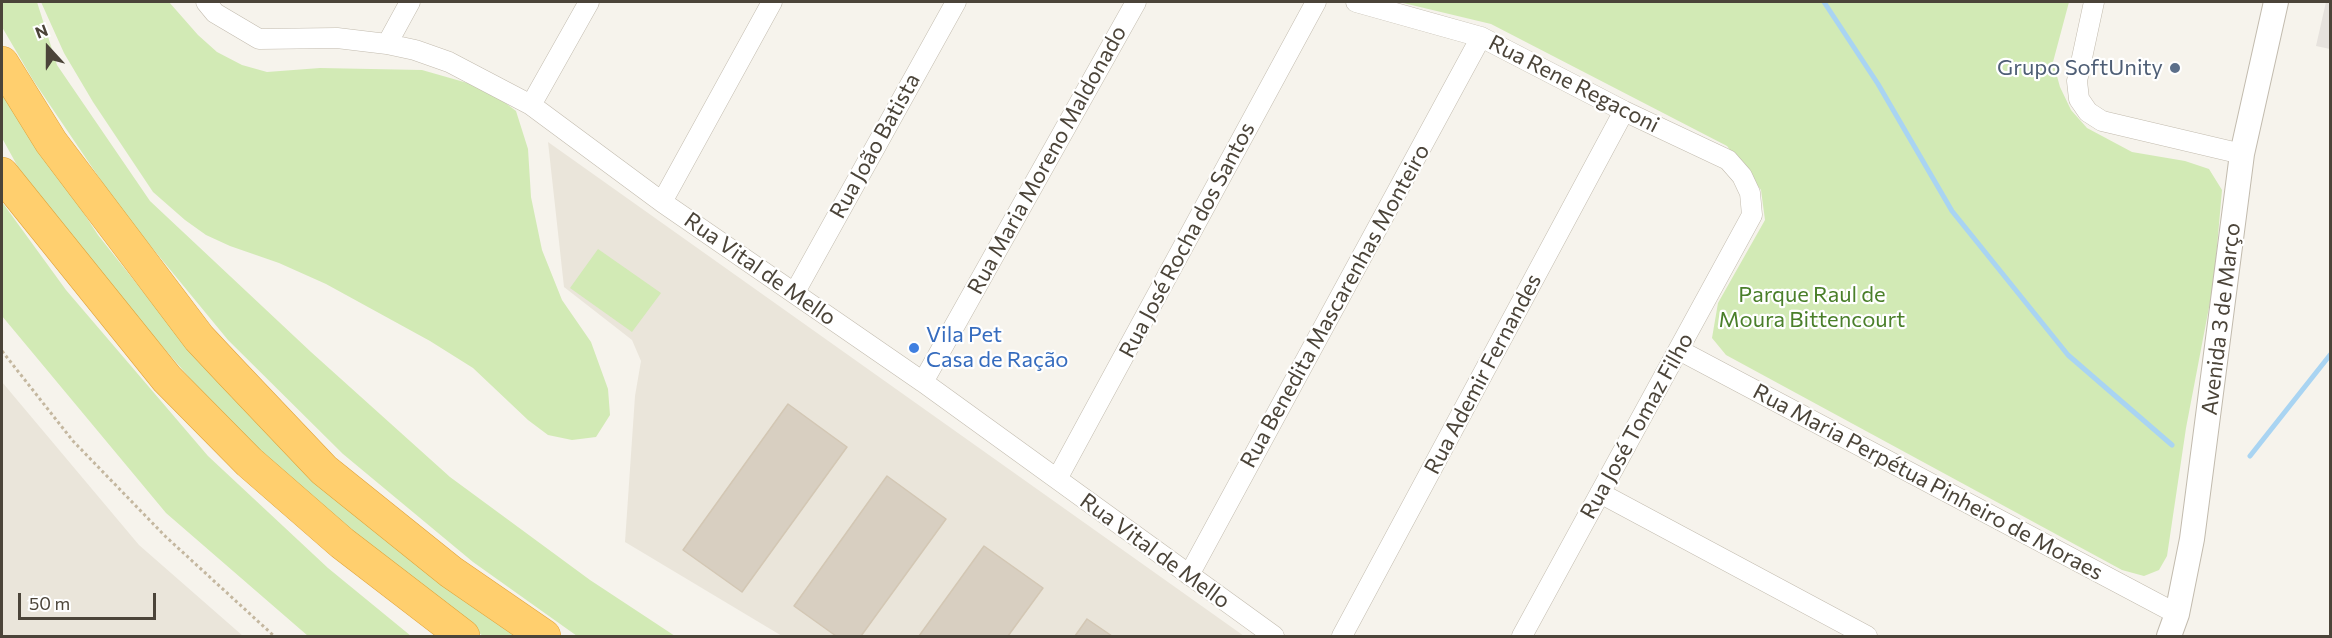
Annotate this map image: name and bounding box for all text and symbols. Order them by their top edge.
north arrow [18,18,78,78]
text: N [32,20,50,42]
street label: Rua Maria Moreno Maldonado [962,21,1132,299]
street label: Rua Rene Regaconi [1484,30,1664,138]
place label: Grupo SoftUnity [1997,55,2163,81]
marker: Grupo SoftUnity [2168,61,2182,75]
street label: Rua João Batista [824,69,926,223]
street label: Rua José Rocha dos Santos [1114,118,1260,362]
street label: Rua Benedita Mascarenhas Monteiro [1235,140,1435,472]
street label: Rua Vital de Mello [679,207,841,331]
street label: Avenida 3 de Março [2196,221,2246,417]
street label: Rua Ademir Fernandes [1419,269,1547,479]
park label: Parque Raul de Moura Bittencourt [1719,282,1905,334]
place label: Vila Pet Casa de Ração [926,322,1068,374]
street label: Rua José Tomaz Filho [1575,328,1699,524]
marker: Vila Pet Casa de Ração [907,341,921,355]
street label: Rua Maria Perpétua Pinheiro de Moraes [1749,378,2107,586]
street label: Rua Vital de Mello [1075,488,1235,614]
scale bar [21,581,159,619]
text: 50 m [29,592,70,614]

